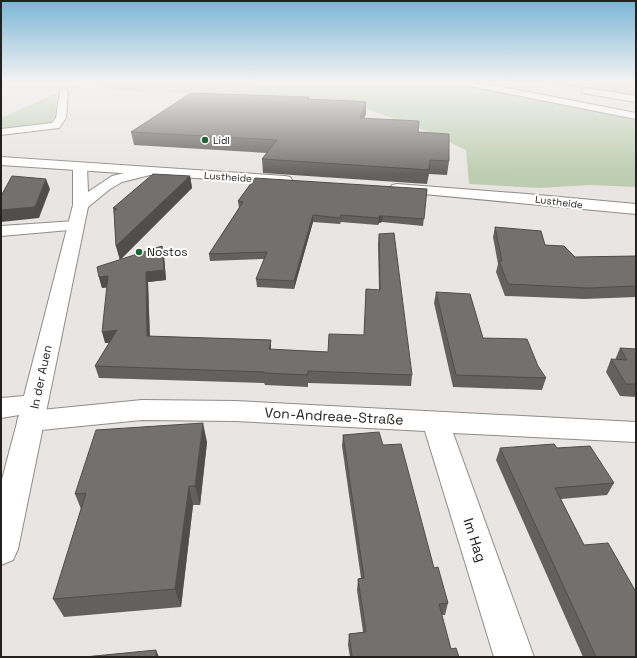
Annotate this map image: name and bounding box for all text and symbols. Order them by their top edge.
place label: Lidl [213,134,230,147]
marker: Lidl [200,135,210,145]
street label: Lustheide [204,169,253,185]
street label: Lustheide [534,193,584,211]
place label: Nostos [147,244,188,260]
marker: Nostos [134,247,144,257]
street label: In der Auen [26,344,56,410]
street label: Von-Andreae-Straße [264,403,404,429]
street label: Im Hag [459,516,491,564]

